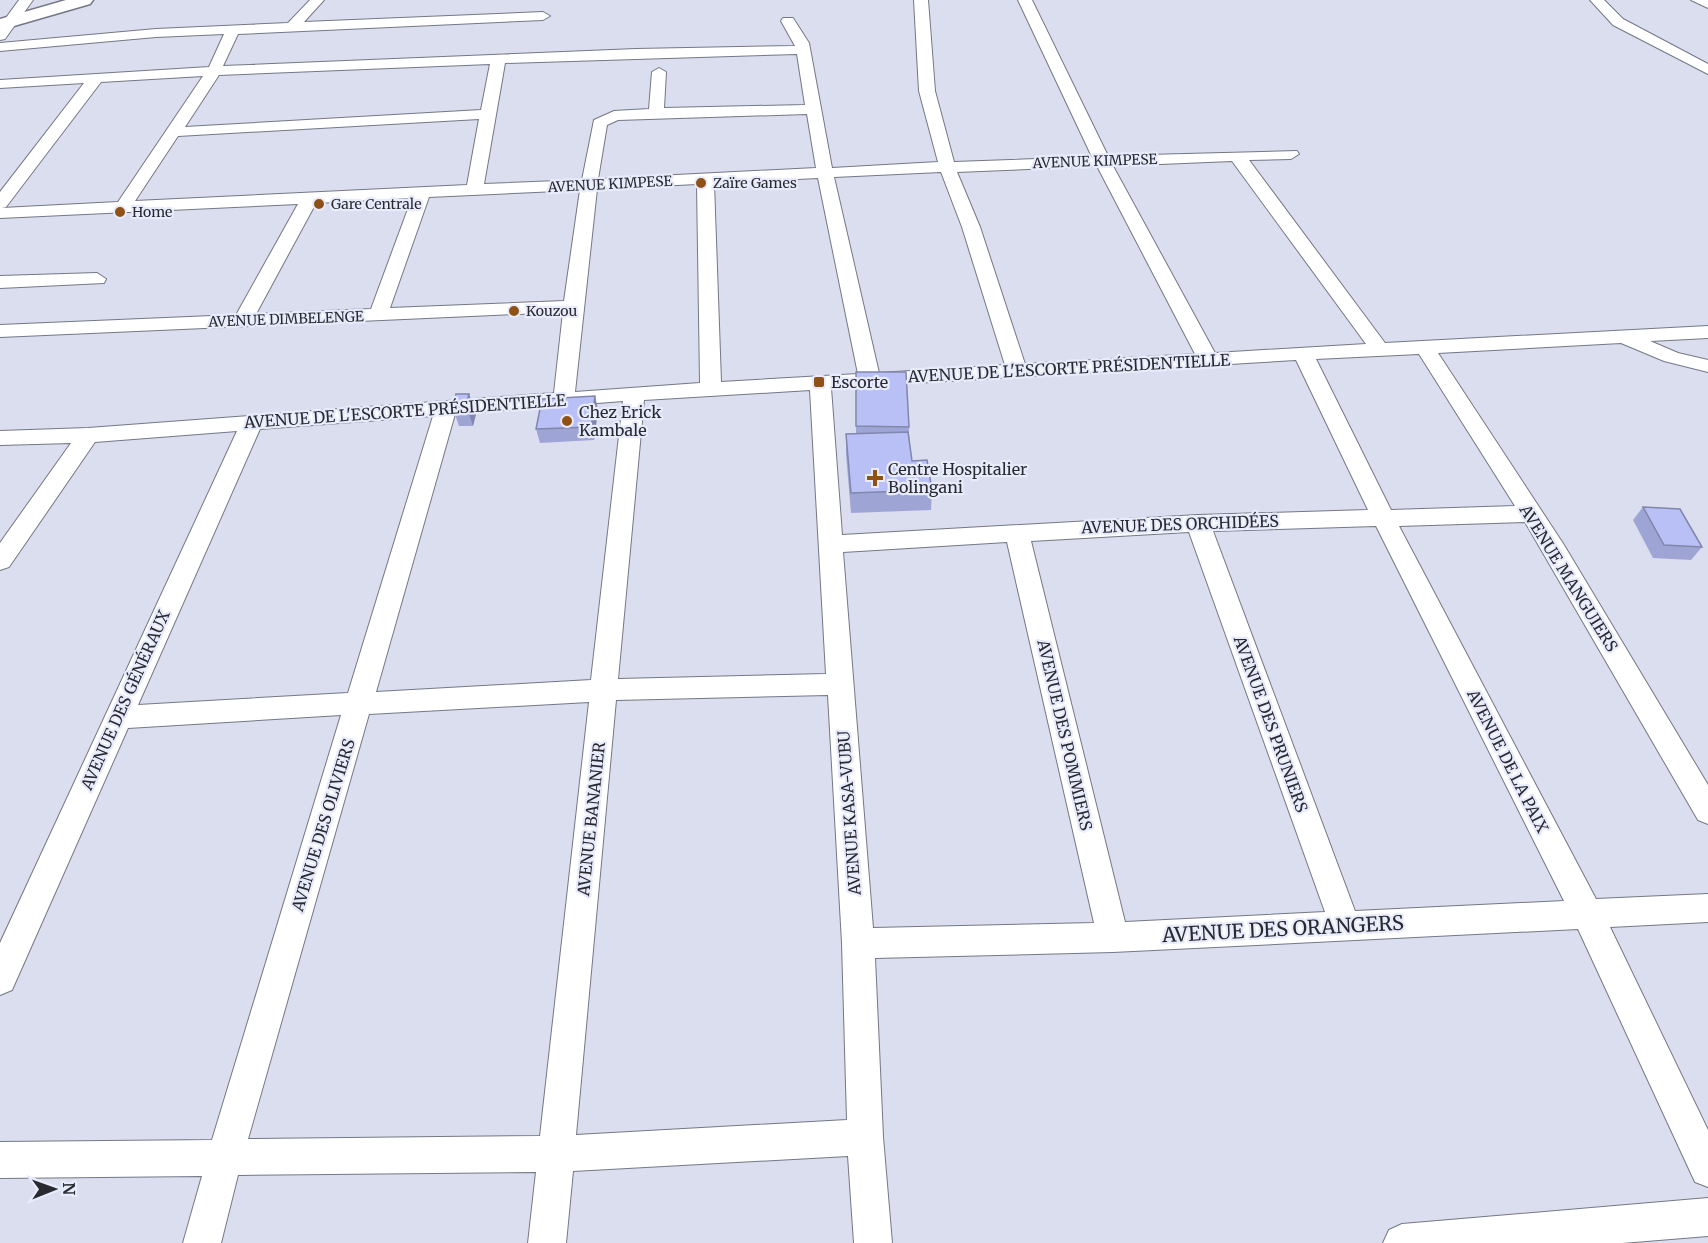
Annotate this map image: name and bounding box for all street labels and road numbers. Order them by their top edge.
street label: AVENUE KIMPESE [1031,150,1158,172]
street label: AVENUE KIMPESE [546,172,673,196]
street label: AVENUE DIMBELENGE [207,307,364,331]
street label: AVENUE DE L'ESCORTE PRÉSIDENTIELLE [906,350,1232,386]
street label: AVENUE DE L'ESCORTE PRÉSIDENTIELLE [242,390,568,432]
street label: AVENUE MANGUIERS [1515,500,1622,655]
street label: AVENUE DES ORCHIDÉES [1080,511,1279,537]
street label: AVENUE DES GÉNÉRAUX [76,607,174,794]
street label: AVENUE DES PRUNIERS [1229,632,1312,815]
street label: AVENUE DES POMMIERS [1033,637,1097,832]
street label: AVENUE DE LA PAIX [1463,685,1553,837]
street label: AVENUE KASA-VUBU [833,730,865,897]
street label: AVENUE DES OLIVIERS [287,736,359,915]
street label: AVENUE BANANIER [573,740,609,898]
street label: AVENUE DES ORANGERS [1161,910,1405,947]

